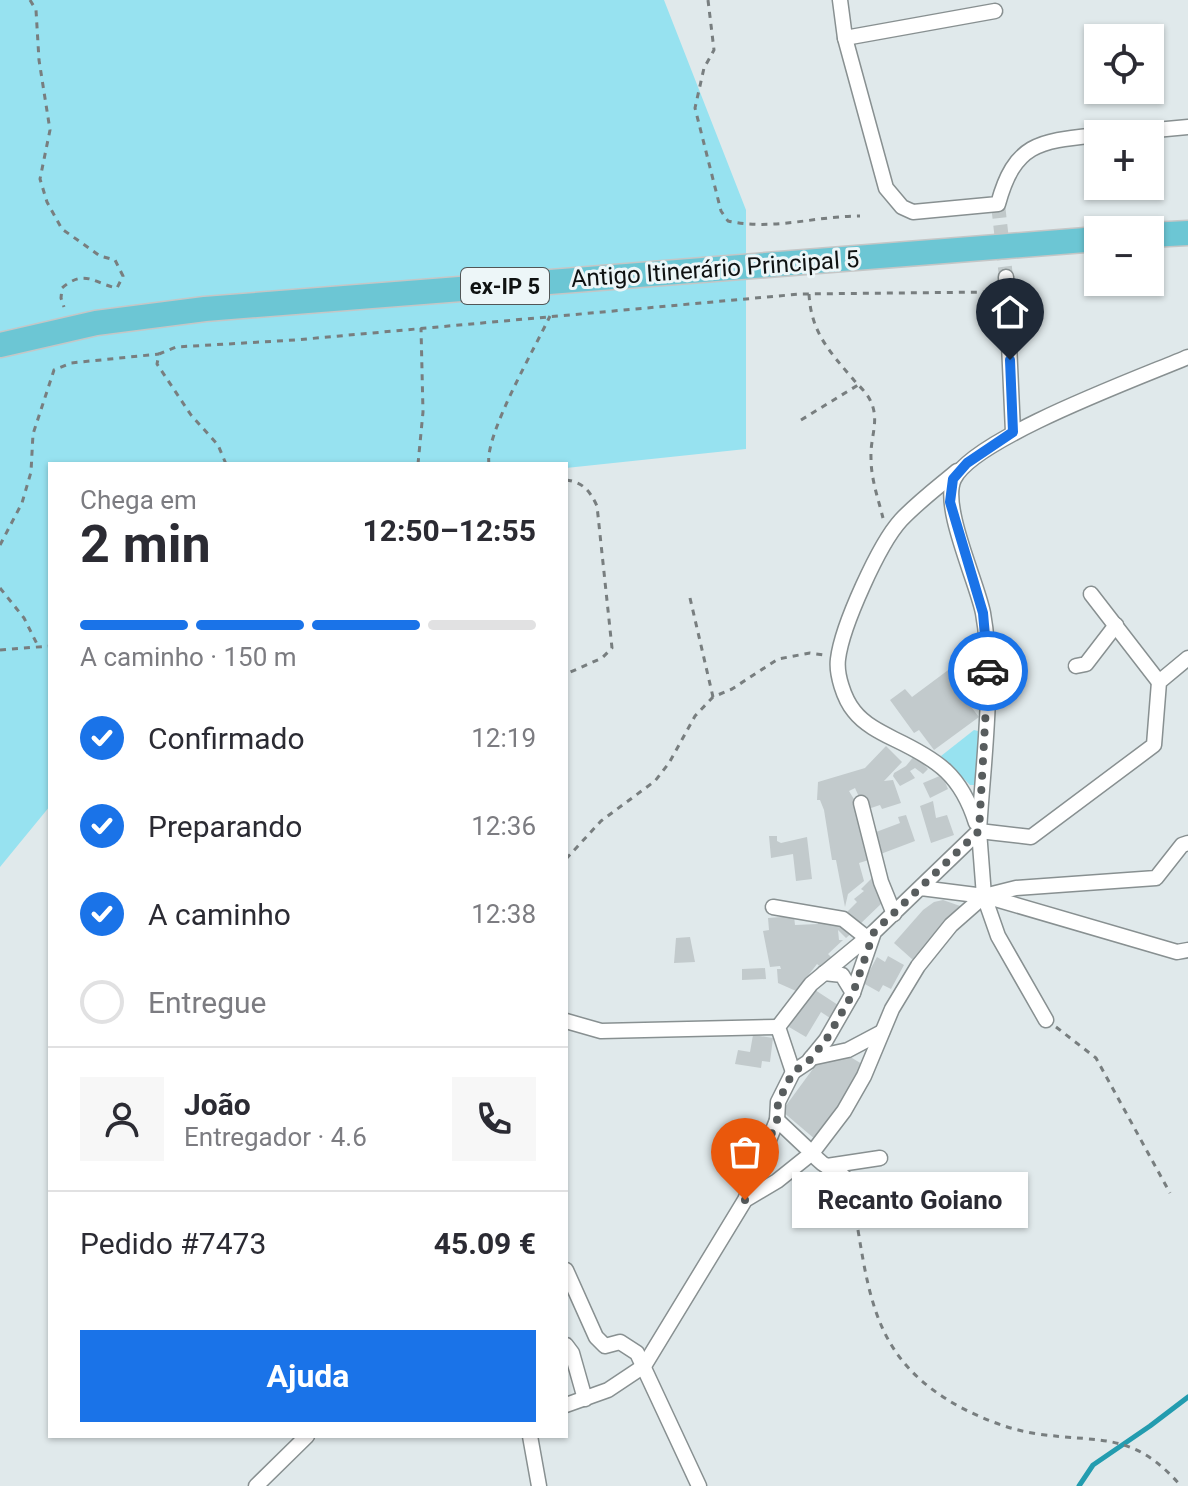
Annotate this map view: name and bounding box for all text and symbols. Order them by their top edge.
map controls [1084,24,1164,296]
button: locate [1084,24,1164,104]
button: + [1084,120,1164,200]
button: − [1084,216,1164,296]
street label: Antigo Itinerário Principal 5 [570,245,860,293]
road number: ex-IP 5 [461,268,549,304]
pin [976,278,1044,360]
icon: home [988,290,1032,334]
text: Chega em [80,485,197,515]
text: 12:50–12:55 [362,513,536,548]
text: 2 min [80,514,211,575]
courier [948,631,1028,711]
text: A caminho · 150 m [80,642,297,672]
icon: car [966,649,1010,693]
icon: check [80,716,124,760]
text: Confirmado [148,721,305,756]
text: 12:19 [471,723,536,753]
icon: check [80,804,124,848]
text: Preparando [148,809,302,844]
text: 12:36 [471,811,536,841]
icon: check [80,892,124,936]
text: A caminho [148,897,291,932]
text: 12:38 [471,899,536,929]
text: Entregue [148,985,267,1020]
button: person [80,1077,164,1161]
button: phone [452,1077,536,1161]
text: João [184,1087,251,1122]
pin [711,1118,779,1200]
text: Entregador · 4.6 [184,1122,367,1152]
icon: bag [723,1130,767,1174]
callout: Recanto Goiano [793,1172,1029,1228]
text: Recanto Goiano [818,1185,1002,1215]
text: Pedido #7473 [80,1226,266,1261]
text: 45.09 € [434,1226,536,1261]
button: Ajuda [80,1330,536,1422]

